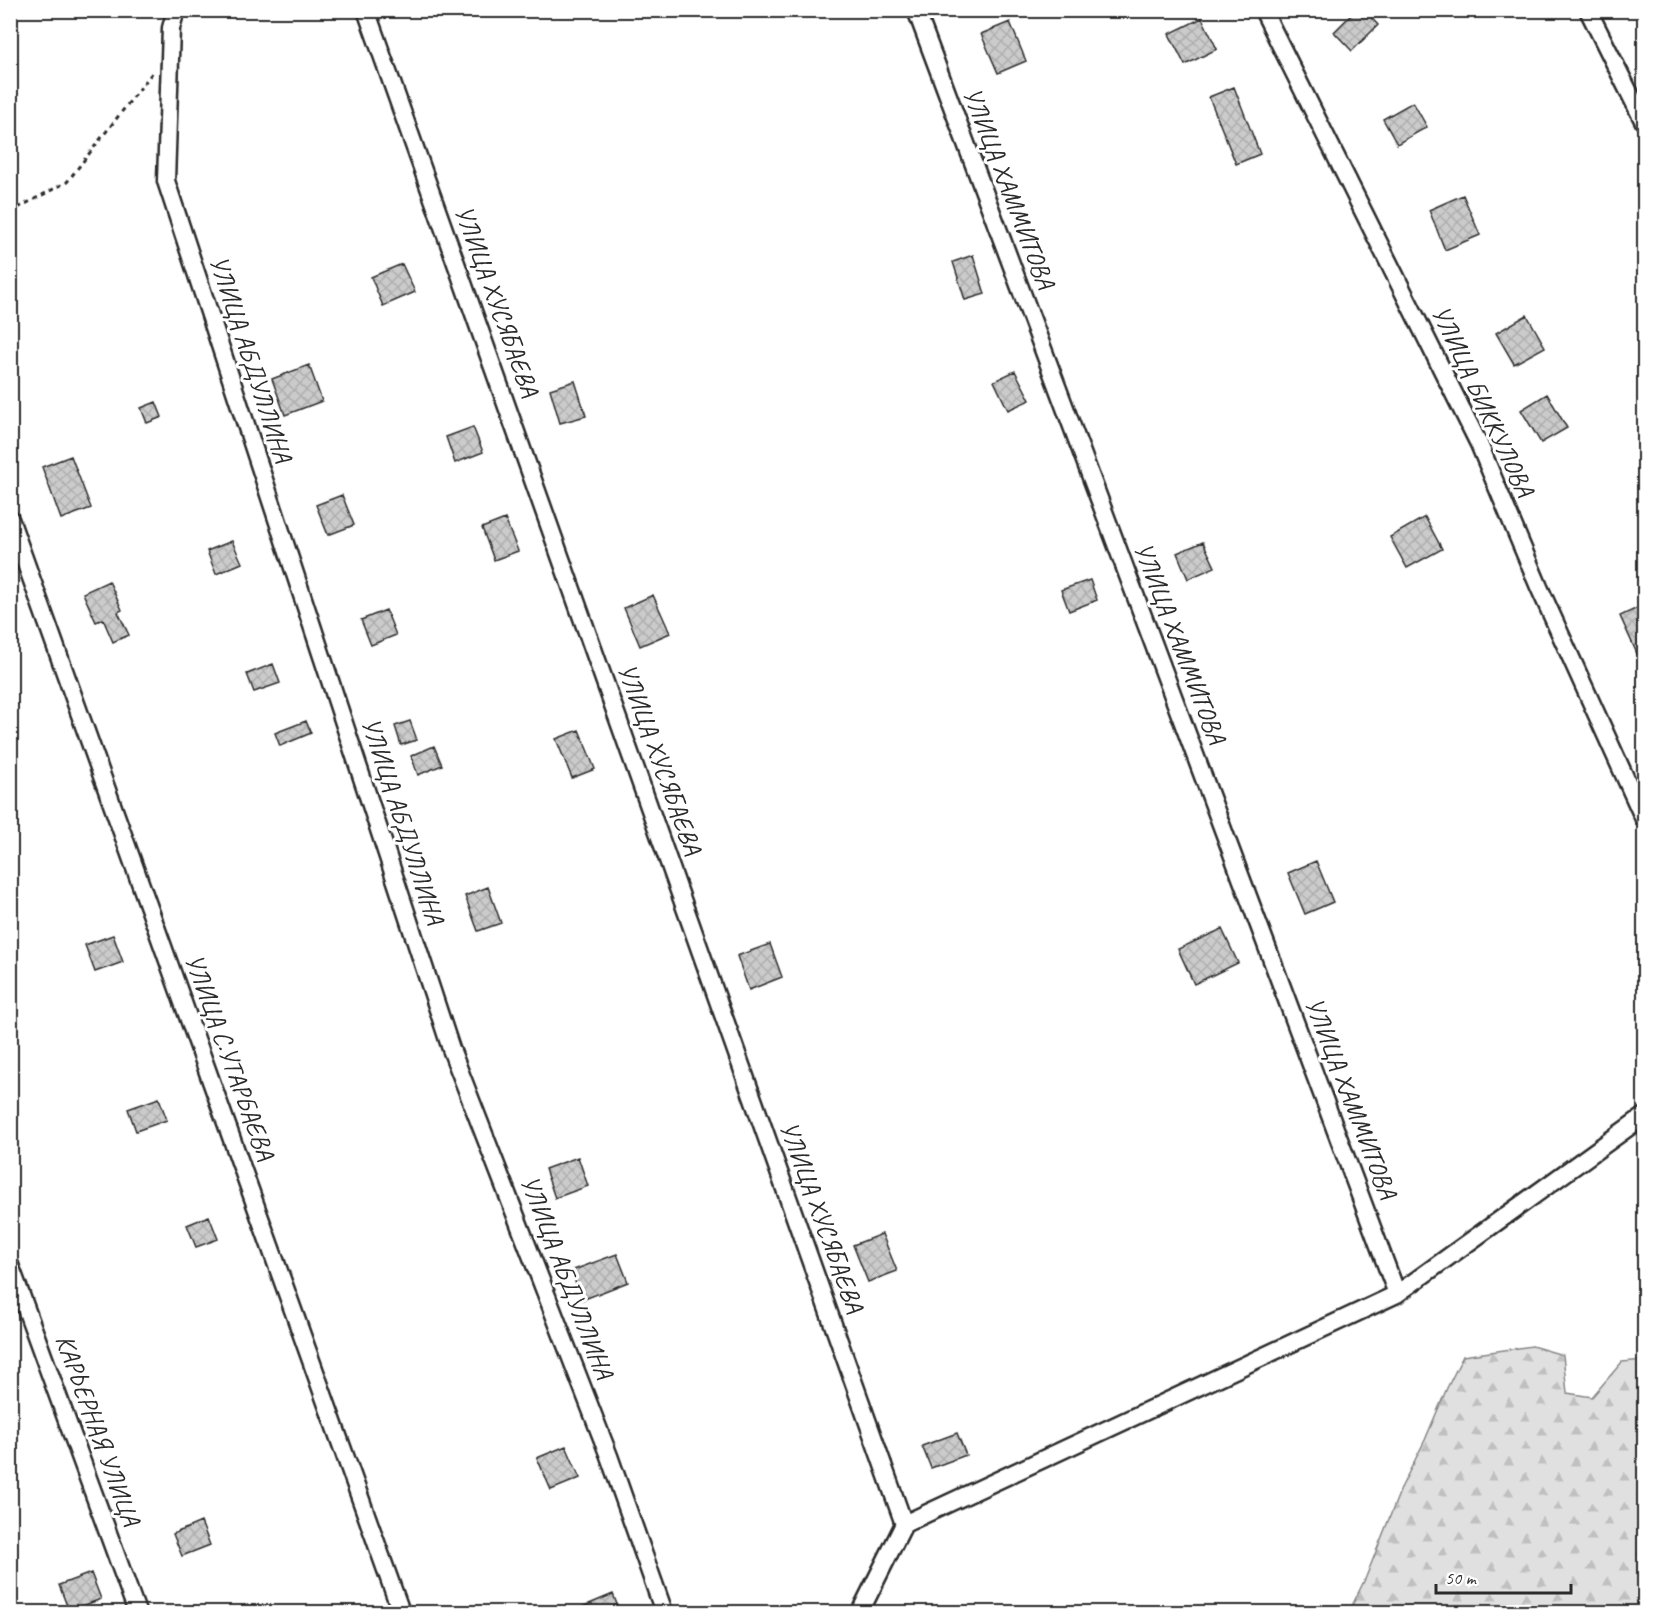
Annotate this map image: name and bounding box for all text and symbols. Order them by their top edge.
street label: УЛИЦА ХАММИТОВА [955,83,1063,295]
street label: УЛИЦА ХУСЯБАЕВА [447,201,547,402]
street label: УЛИЦА АБДУЛЛИНА [202,252,301,468]
street label: УЛИЦА БИККУЛОВА [1424,300,1542,503]
street label: УЛИЦА ХАММИТОВА [1126,538,1234,750]
street label: УЛИЦА ХУСЯБАЕВА [610,659,710,860]
street label: УЛИЦА АБДУЛЛИНА [354,714,453,930]
street label: УЛИЦА С.УТАРБАЕВА [177,949,283,1165]
street label: УЛИЦА ХАММИТОВА [1297,993,1405,1205]
street label: УЛИЦА ХУСЯБАЕВА [772,1117,872,1318]
street label: УЛИЦА АБДУЛЛИНА [513,1171,622,1385]
street label: КАРЬЕРНАЯ УЛИЦА [48,1330,149,1532]
scale bar [1436,1557,1571,1595]
text: 50 m [1445,1567,1478,1589]

